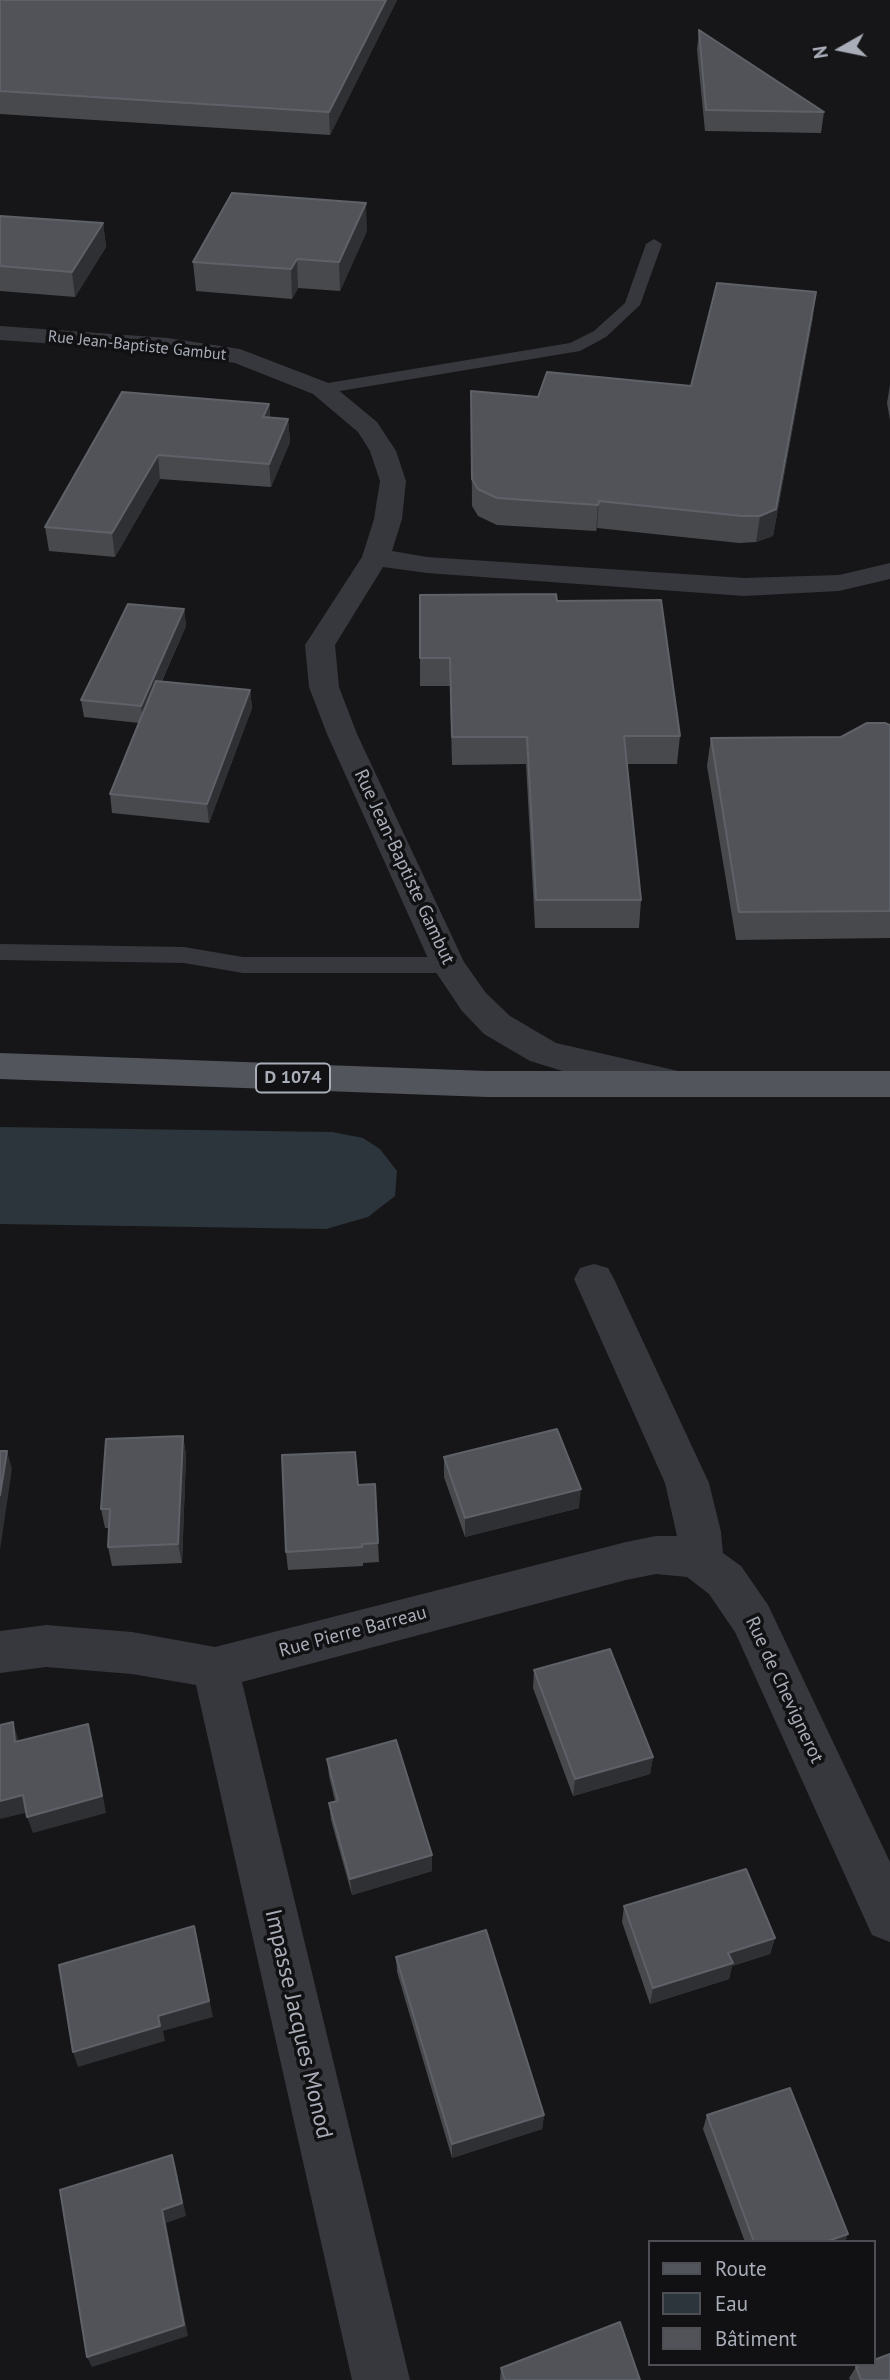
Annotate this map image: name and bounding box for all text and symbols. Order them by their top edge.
north arrow [806,14,876,84]
text: N [807,44,833,60]
street label: Rue Jean-Baptiste Gambut [47,327,227,365]
street label: Rue Jean-Baptiste Gambut [349,766,459,968]
road number: D 1074 [256,1064,330,1092]
street label: Rue Pierre Barreau [277,1601,429,1663]
street label: Rue de Chevignerot [740,1613,828,1767]
street label: Impasse Jacques Monod [258,1907,338,2141]
legend [648,2240,876,2366]
text: Route [715,2255,767,2282]
text: Eau [715,2290,748,2317]
text: Bâtiment [715,2325,797,2352]

